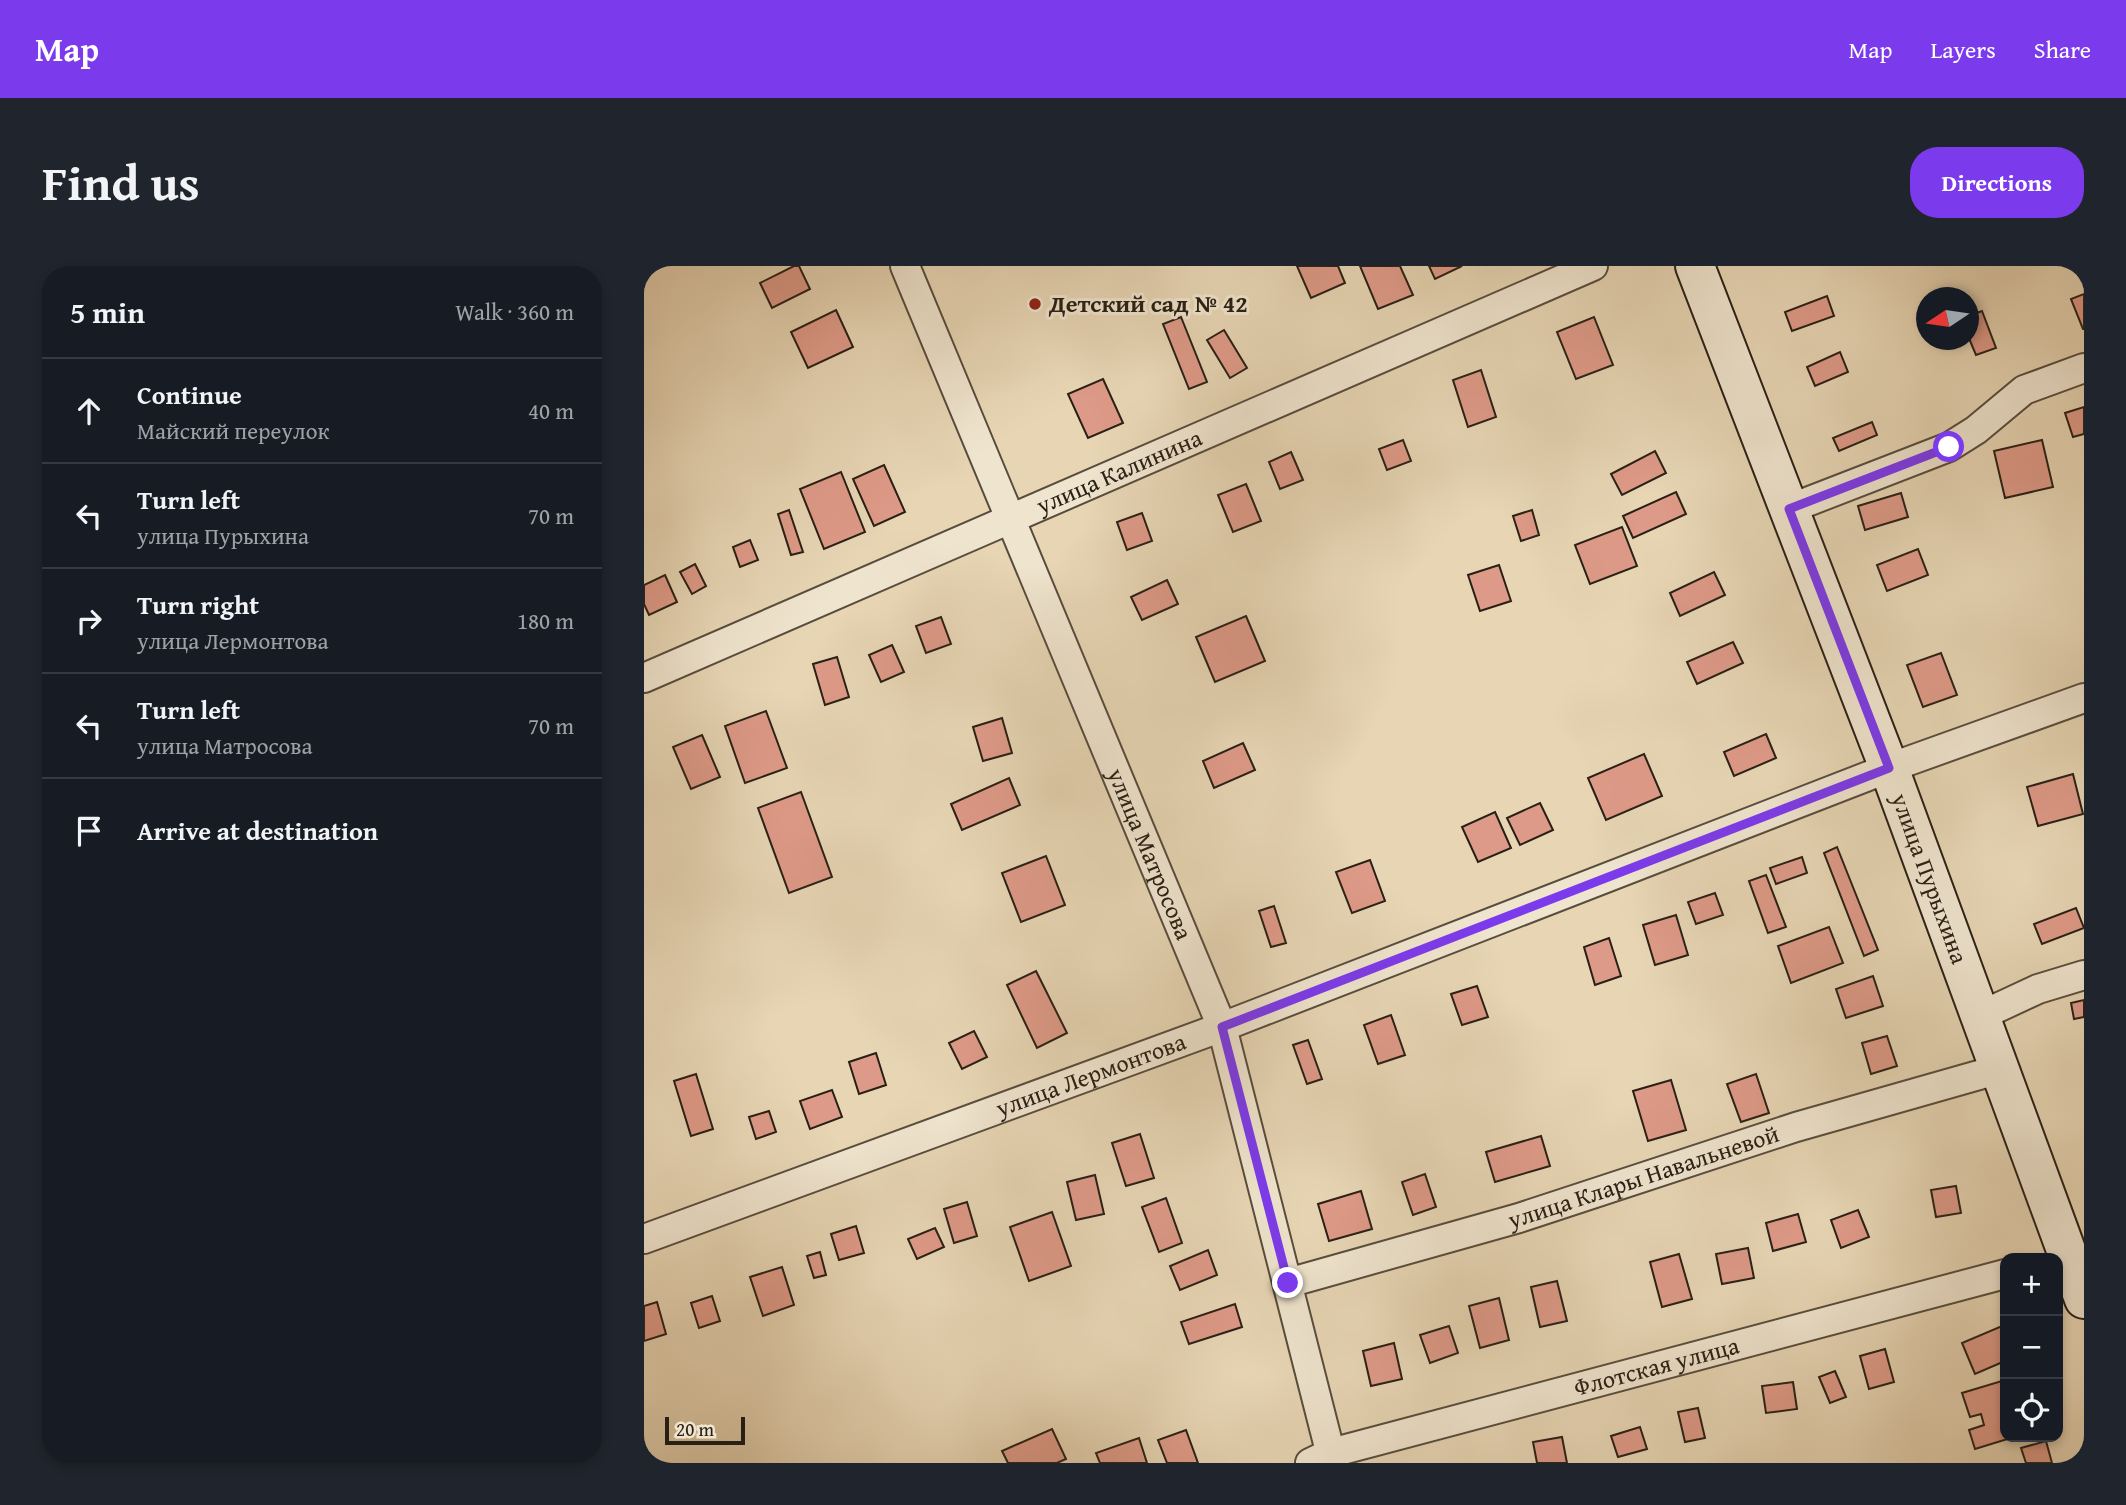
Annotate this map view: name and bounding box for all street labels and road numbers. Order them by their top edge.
street label: улица Калинина [1030,420,1208,523]
street label: улица Матросова [1099,762,1202,946]
street label: улица Пурыхина [1882,787,1978,969]
street label: улица Лермонтова [990,1024,1191,1126]
street label: улица Клары Навальневой [1503,1116,1783,1237]
street label: Флотская улица [1570,1327,1743,1405]

